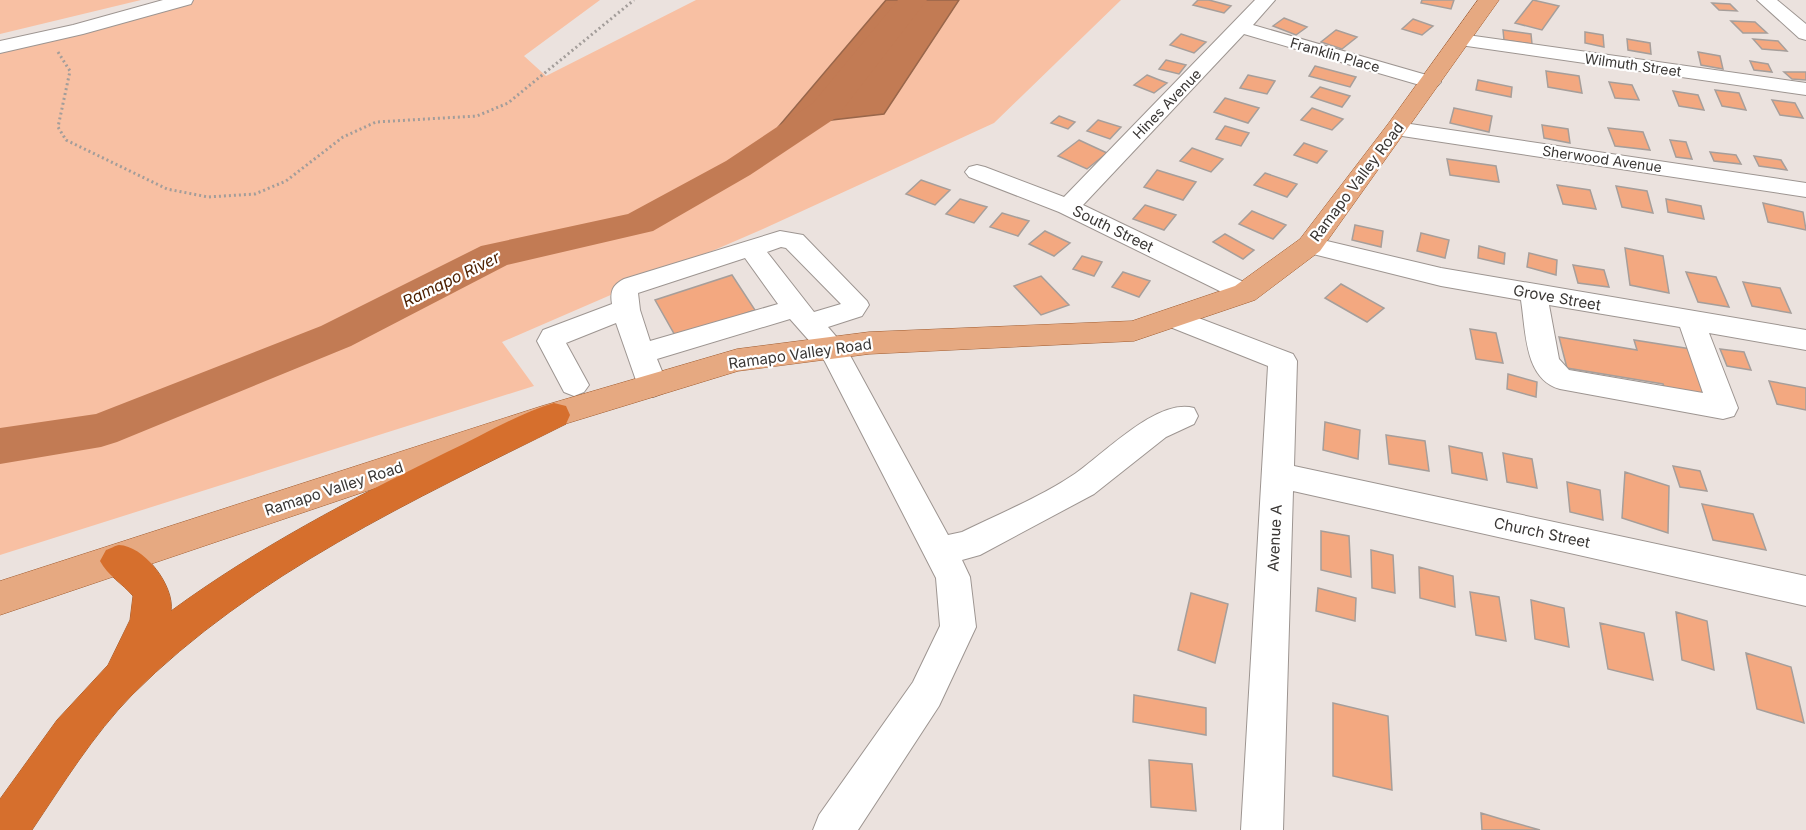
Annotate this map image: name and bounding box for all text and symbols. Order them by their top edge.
street label: Franklin Place [1288,34,1382,75]
street label: Wilmuth Street [1584,49,1683,80]
street label: Hines Avenue [1129,65,1204,142]
street label: Ramapo Valley Road [1306,118,1408,245]
street label: Sherwood Avenue [1541,142,1663,175]
street label: South Street [1070,201,1157,256]
water label: Ramapo River [399,246,504,311]
street label: Grove Street [1512,280,1603,315]
street label: Ramapo Valley Road [727,334,873,373]
street label: Ramapo Valley Road [262,457,406,520]
street label: Avenue A [1263,504,1286,572]
street label: Church Street [1492,513,1592,552]

